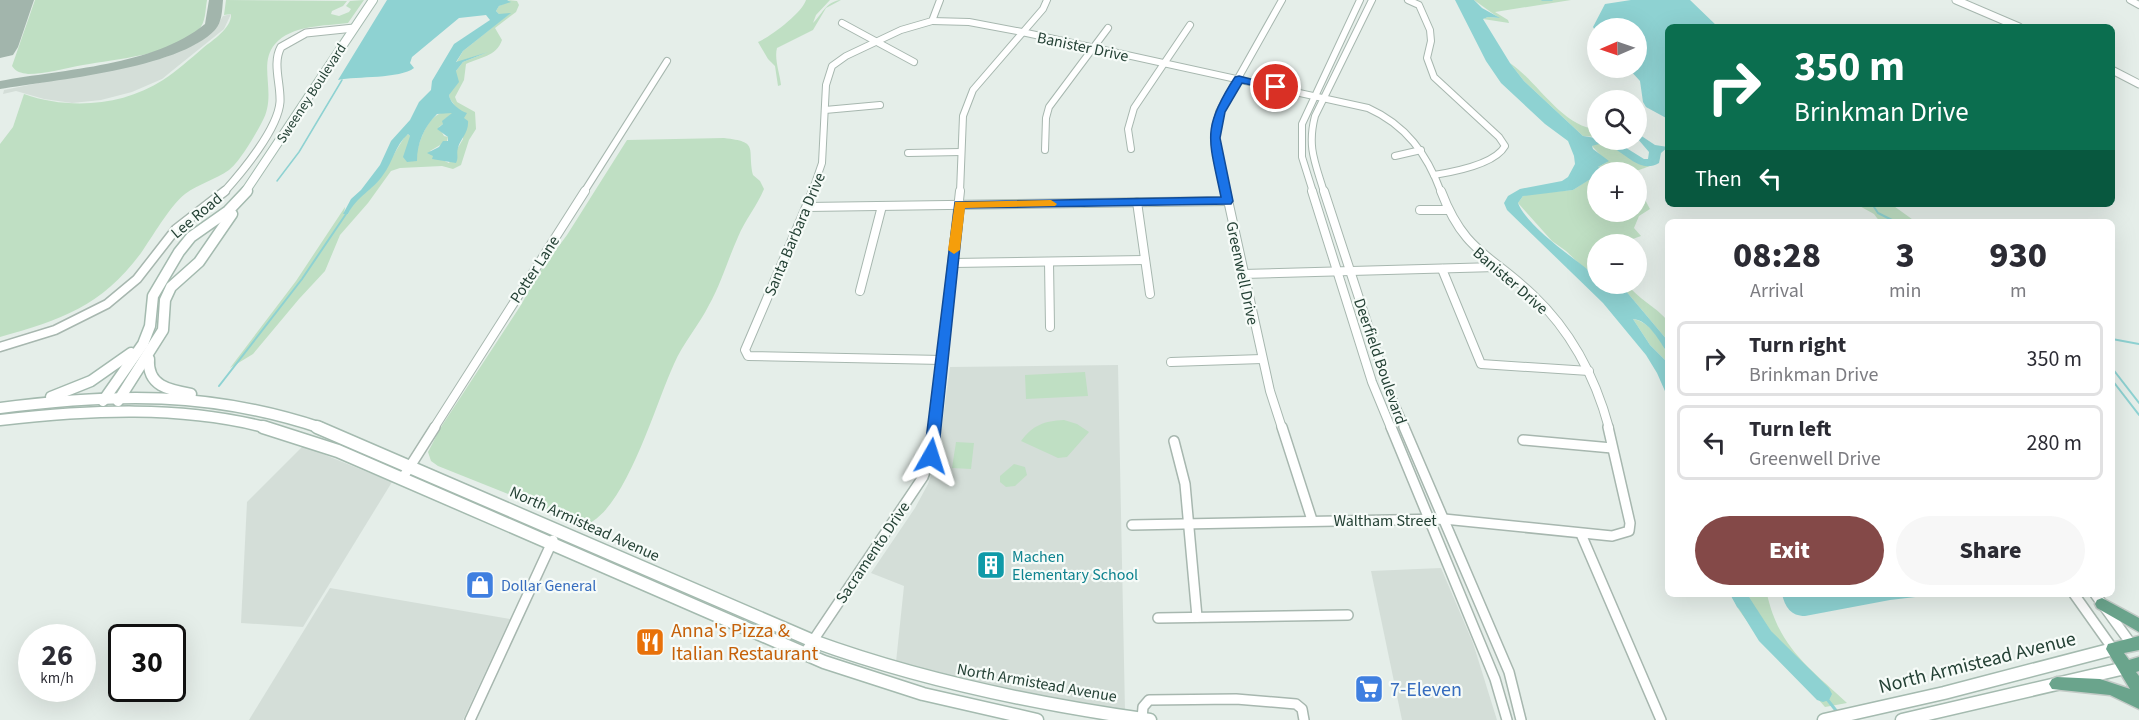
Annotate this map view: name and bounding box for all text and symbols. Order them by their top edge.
north arrow [1587,18,1647,78]
map controls [1587,18,1647,294]
street label: Banister Drive [1035,27,1131,67]
text: 350 m [1794,37,1905,97]
street label: Sweeney Boulevard [272,40,352,147]
icon: right [1695,48,1773,126]
pin [1250,61,1301,112]
icon: arrive [1259,70,1292,103]
button: search [1587,90,1647,150]
text: Brinkman Drive [1794,93,1969,132]
button: + [1587,162,1647,222]
icon: left [1754,162,1787,195]
text: Then [1695,163,1742,195]
street label: Santa Barbara Drive [759,169,831,300]
street label: Lee Road [166,188,227,244]
street label: Greenwell Drive [1220,219,1264,327]
text: 08:28 [1733,230,1821,281]
text: 3 [1896,230,1915,281]
text: 930 [1989,230,2047,281]
street label: Potter Lane [505,231,565,308]
button: − [1587,234,1647,294]
street label: Banister Drive [1468,242,1553,320]
text: Arrival [1750,277,1804,305]
text: min [1889,277,1921,305]
text: m [2010,277,2026,305]
street label: Deerfield Boulevard [1348,295,1412,427]
text: Turn right [1749,329,1846,361]
icon: right [1698,342,1731,375]
text: 350 m [2027,343,2082,375]
text: Brinkman Drive [1749,361,1878,389]
text: Turn left [1749,413,1831,445]
position arrow [899,424,963,488]
icon: left [1698,426,1731,459]
text: 280 m [2027,427,2082,459]
text: Greenwell Drive [1749,445,1881,473]
street label: North Armistead Avenue [506,481,663,567]
street label: Sacramento Drive [830,497,915,608]
street label: Waltham Street [1333,510,1437,532]
button: Exit [1695,516,1884,585]
button: Share [1896,516,2085,585]
place label: Machen Elementary School [1012,546,1138,586]
building icon: Machen Elementary School [975,549,1007,581]
shop icon: Dollar General [464,569,496,601]
place label: Dollar General [501,575,596,597]
place label: Anna's Pizza & Italian Restaurant [671,617,819,668]
speed limit sign: 30 [108,624,186,702]
street label: North Armistead Avenue [1876,625,2079,701]
restaurant icon: Anna's Pizza & Italian Restaurant [634,626,666,658]
text: 26 [41,634,73,677]
street label: North Armistead Avenue [955,658,1119,708]
text: km/h [40,668,74,689]
supermarket icon: 7-Eleven [1353,673,1385,705]
place label: 7-Eleven [1390,676,1462,704]

